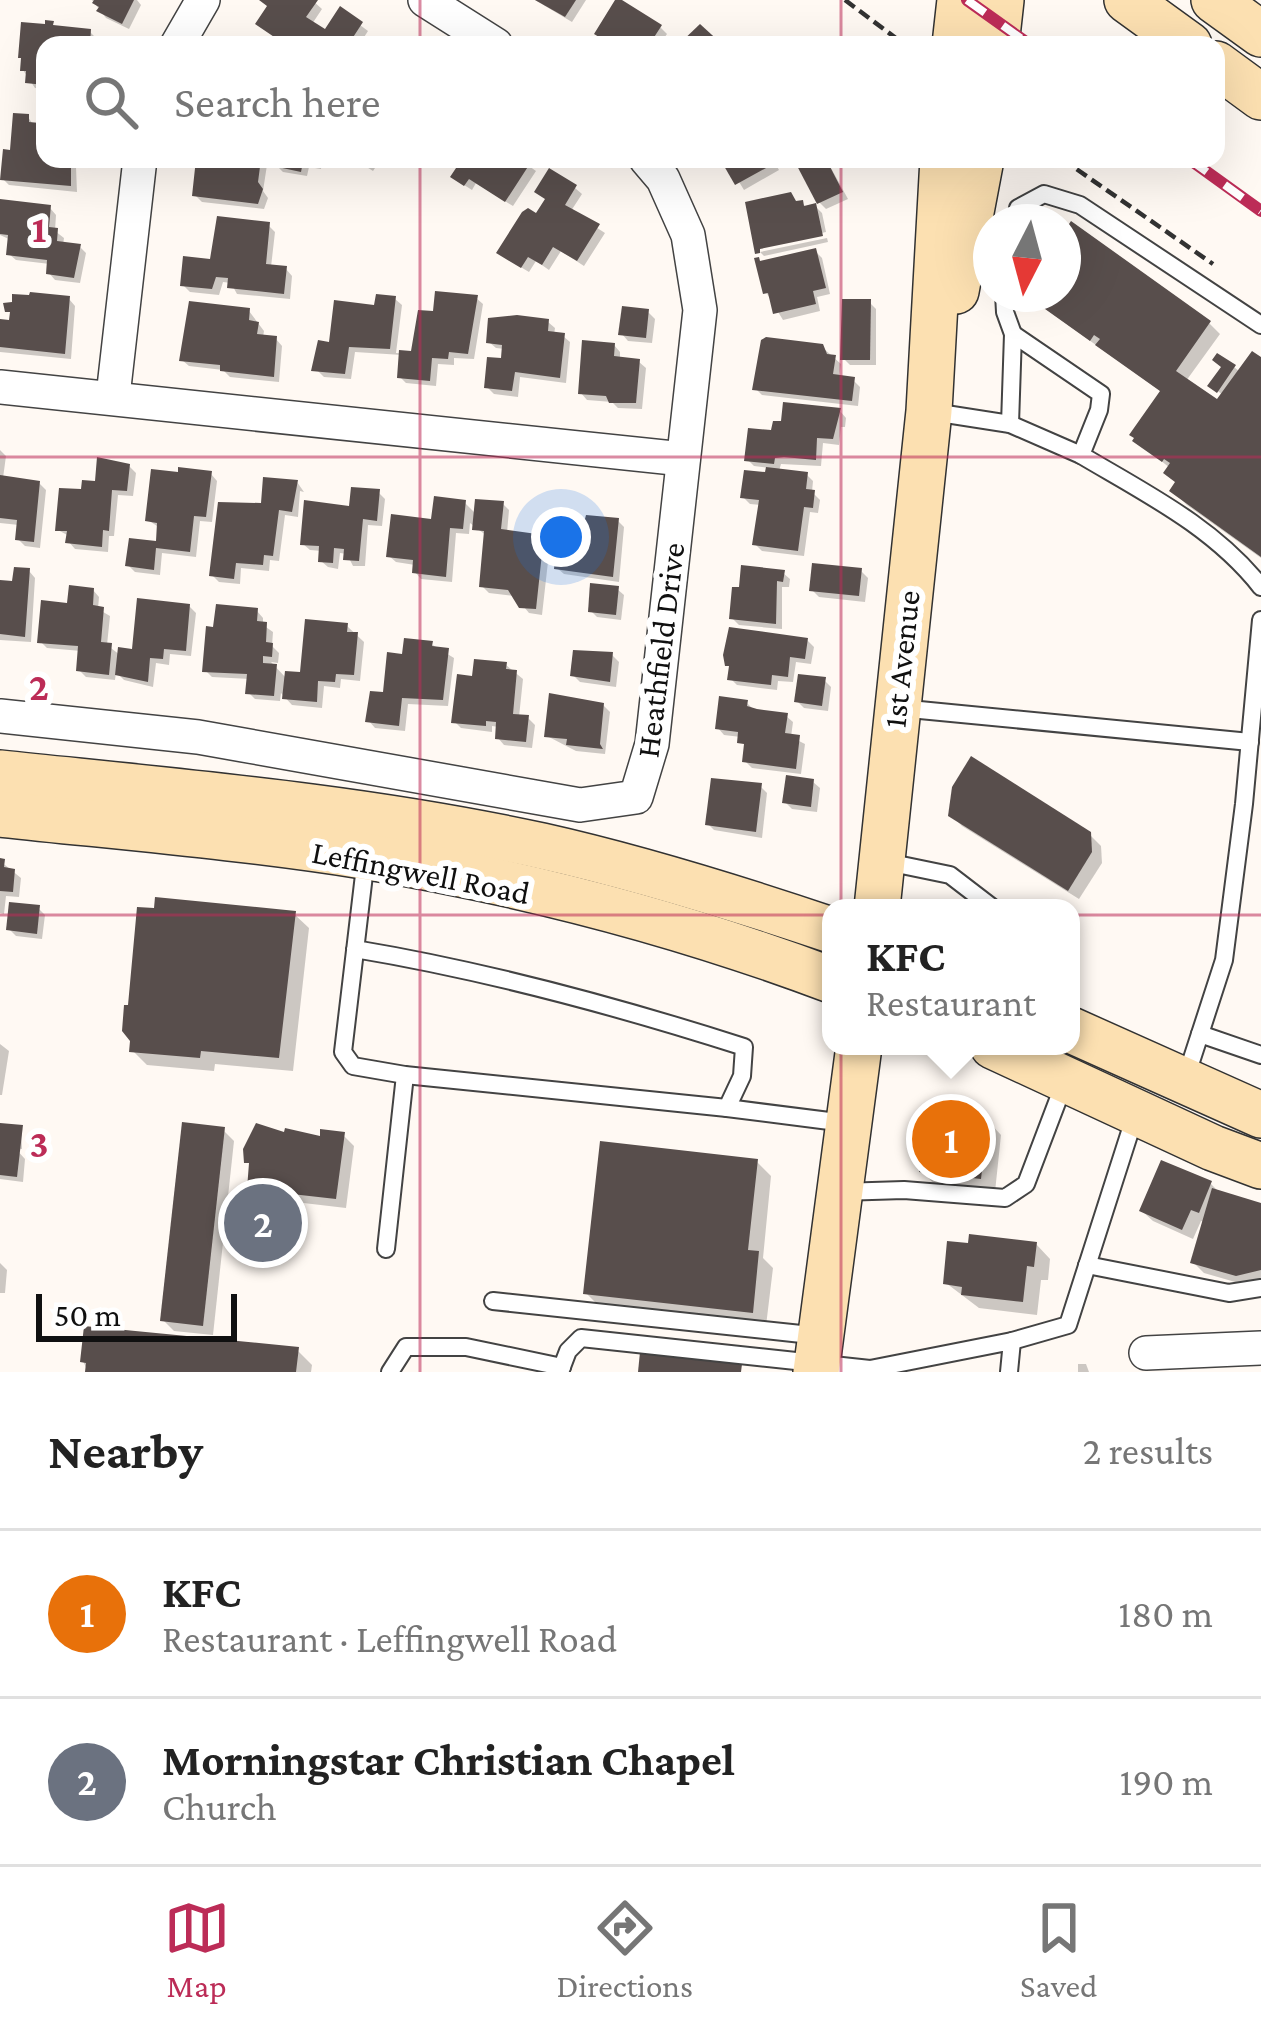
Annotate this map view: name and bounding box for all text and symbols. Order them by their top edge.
search box [36,36,1225,168]
icon: search [78,69,144,135]
text: Search here [174,77,381,127]
north arrow [973,204,1081,312]
text: 1 [32,207,46,250]
your location [531,507,591,567]
street label: Heathfield Drive [628,540,692,760]
street label: 1st Avenue [875,588,927,730]
text: 2 [29,665,49,708]
street label: Leffingwell Road [309,833,533,911]
popup [822,899,1080,1055]
text: KFC [866,931,945,981]
text: Restaurant [866,981,1036,1024]
pin: 1 [912,1094,990,1184]
text: 3 [29,1122,49,1165]
pin: 2 [224,1178,302,1268]
scale bar [36,1288,237,1341]
text: 50 m [54,1296,121,1333]
text: Nearby [48,1422,203,1479]
text: 2 results [1083,1429,1213,1472]
text: KFC [162,1567,241,1617]
text: 1 [80,1592,94,1635]
text: 180 m [1118,1592,1213,1635]
text: Restaurant · Leffingwell Road [162,1617,617,1660]
text: Morningstar Christian Chapel [162,1735,735,1785]
text: 2 [77,1760,97,1803]
text: 190 m [1120,1760,1213,1803]
text: Church [162,1785,277,1828]
tab: Map [164,1895,230,2004]
tab: Directions [557,1895,693,2004]
tab: Saved [1020,1895,1097,2004]

